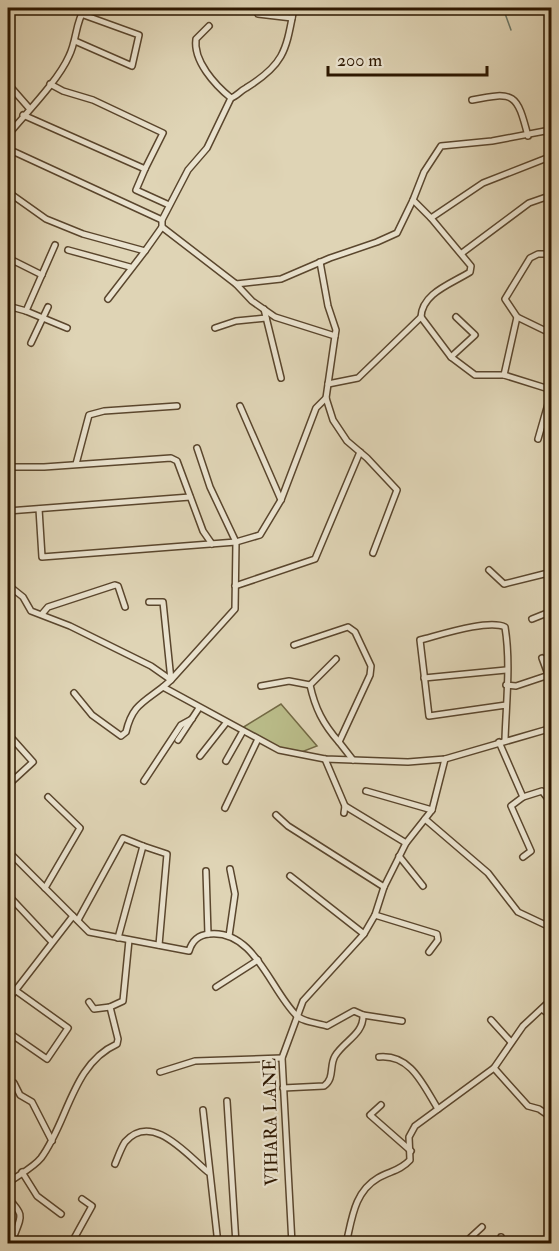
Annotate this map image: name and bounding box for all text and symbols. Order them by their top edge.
scale bar [328,39,487,77]
text: 200 m [337,49,382,72]
street label: VIHARA LANE [258,1058,284,1186]

